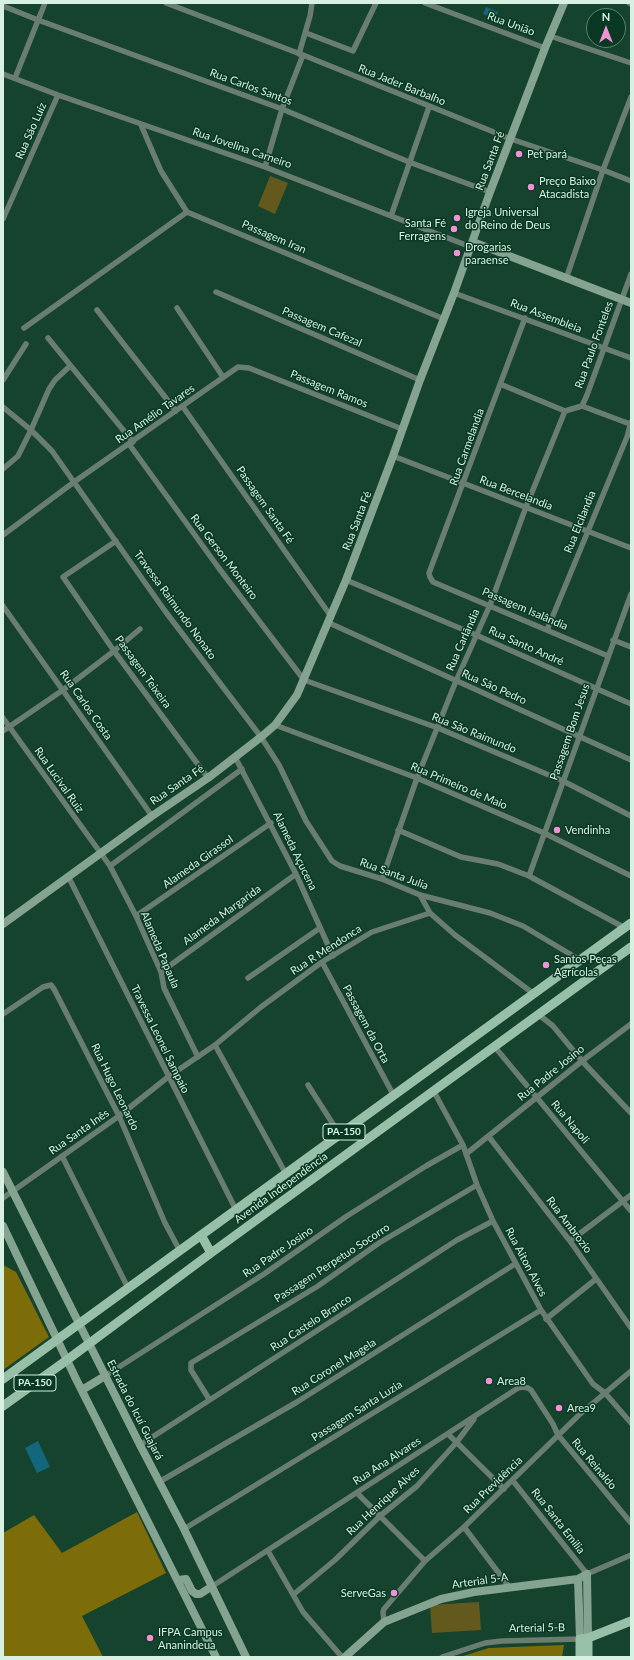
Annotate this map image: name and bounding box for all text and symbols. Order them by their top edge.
north arrow [586,8,626,48]
street label: Rua União [485,9,537,39]
text: N [602,10,610,23]
street label: Rua Jader Barbalho [356,61,448,109]
street label: Rua Carlos Santos [208,66,294,108]
street label: Rua São Luíz [13,101,49,161]
street label: Rua Jovelina Carneiro [191,125,293,171]
street label: Rua Santa Fé [473,130,507,192]
place label: Pet pará [527,147,567,161]
marker: Pet pará [514,149,524,159]
place label: Preço Baixo Atacadista [539,174,596,200]
marker: Preço Baixo Atacadista [526,182,536,192]
place label: Igreja Universal do Reino de Deus [465,205,550,231]
marker: Igreja Universal do Reino de Deus [452,213,462,223]
place label: Santa Fé Ferragens [399,216,446,242]
street label: Passagem Iran [240,218,308,256]
marker: Santa Fé Ferragens [449,224,459,234]
place label: Drogarias paraense [465,240,511,266]
marker: Drogarias paraense [452,248,462,258]
street label: Rua Assembleia [508,296,584,336]
street label: Rua Paulo Fonteles [572,300,616,390]
street label: Passagem Cafezal [280,304,364,350]
street label: Passagem Ramos [288,367,370,411]
street label: Rua Amélio Tavares [113,382,197,446]
street label: Rua Carmelandia [447,407,487,487]
street label: Passagem Santa Fé [233,464,297,546]
street label: Rua Bercelandia [478,473,554,513]
street label: Rua Elcilandia [561,489,599,555]
street label: Rua Santa Fé [340,490,374,552]
street label: Rua Gerson Monteiro [188,512,260,602]
street label: Travessa Raimundo Nonato [131,548,219,662]
street label: Passagem Isalândia [480,585,570,633]
street label: Rua Carlândia [443,607,483,673]
street label: Rua Santo André [486,624,566,668]
street label: Passagem Teixeira [112,633,174,711]
street label: Rua São Pedro [459,667,529,707]
street label: Rua Carlos Costa [57,668,115,742]
street label: Passagem Bom Jesus [547,682,593,782]
street label: Rua São Raimundo [430,710,518,756]
street label: Rua Lucival Ruiz [31,745,87,815]
street label: Rua Primeiro de Maio [409,760,509,812]
street label: Rua Santa Fé [147,762,207,808]
street label: Alameda Açucena [270,809,320,893]
place label: Vendinha [565,823,610,837]
marker: Vendinha [552,825,562,835]
street label: Alameda Girassol [160,833,236,891]
street label: Rua Santa Julia [358,855,430,893]
street label: Alameda Margarida [180,882,264,948]
street label: Alameda Papaula [138,909,182,991]
street label: Rua R Mendonca [288,922,364,978]
place label: Santos Peças Agrícolas [554,952,617,978]
marker: Santos Peças Agrícolas [541,960,551,970]
street label: Travessa Leonel Sampaio [128,983,192,1095]
street label: Passagem da Orta [340,983,392,1065]
street label: Rua Hugo Leonardo [88,1041,142,1133]
street label: Rua Padre Josino [515,1042,587,1104]
street label: Rua Napoli [548,1098,592,1146]
street label: Rua Santa Inês [46,1106,112,1158]
road number: PA-150 [323,1124,365,1140]
street label: Avenida Independência [232,1150,330,1226]
street label: Rua Ambrozio [543,1194,595,1256]
street label: Passagem Perpetuo Socorro [272,1221,392,1305]
street label: Rua Padre Josino [240,1224,316,1280]
street label: Rua Aiton Alves [502,1225,550,1299]
street label: Rua Castelo Branco [268,1292,354,1354]
street label: Rua Coronel Magela [289,1336,379,1398]
street label: Estrada do Icuí Guajará [104,1358,166,1462]
place label: Area8 [497,1374,526,1388]
road number: PA-150 [14,1375,56,1391]
marker: Area8 [484,1376,494,1386]
street label: Passagem Santa Luzia [309,1378,405,1444]
place label: Area9 [567,1401,596,1415]
marker: Area9 [554,1403,564,1413]
street label: Rua Ana Alvares [351,1434,423,1488]
street label: Rua Reinaldo [569,1436,619,1492]
street label: Rua Previdência [461,1454,525,1516]
street label: Rua Henrique Alves [344,1464,422,1538]
street label: Rua Santa Emilia [528,1486,588,1556]
street label: Arterial 5-A [451,1571,509,1591]
place label: ServeGas [341,1586,386,1600]
marker: ServeGas [389,1588,399,1598]
street label: Arterial 5-B [509,1621,565,1635]
place label: IFPA Campus Ananindeua [158,1625,223,1651]
marker: IFPA Campus Ananindeua [145,1633,155,1643]

